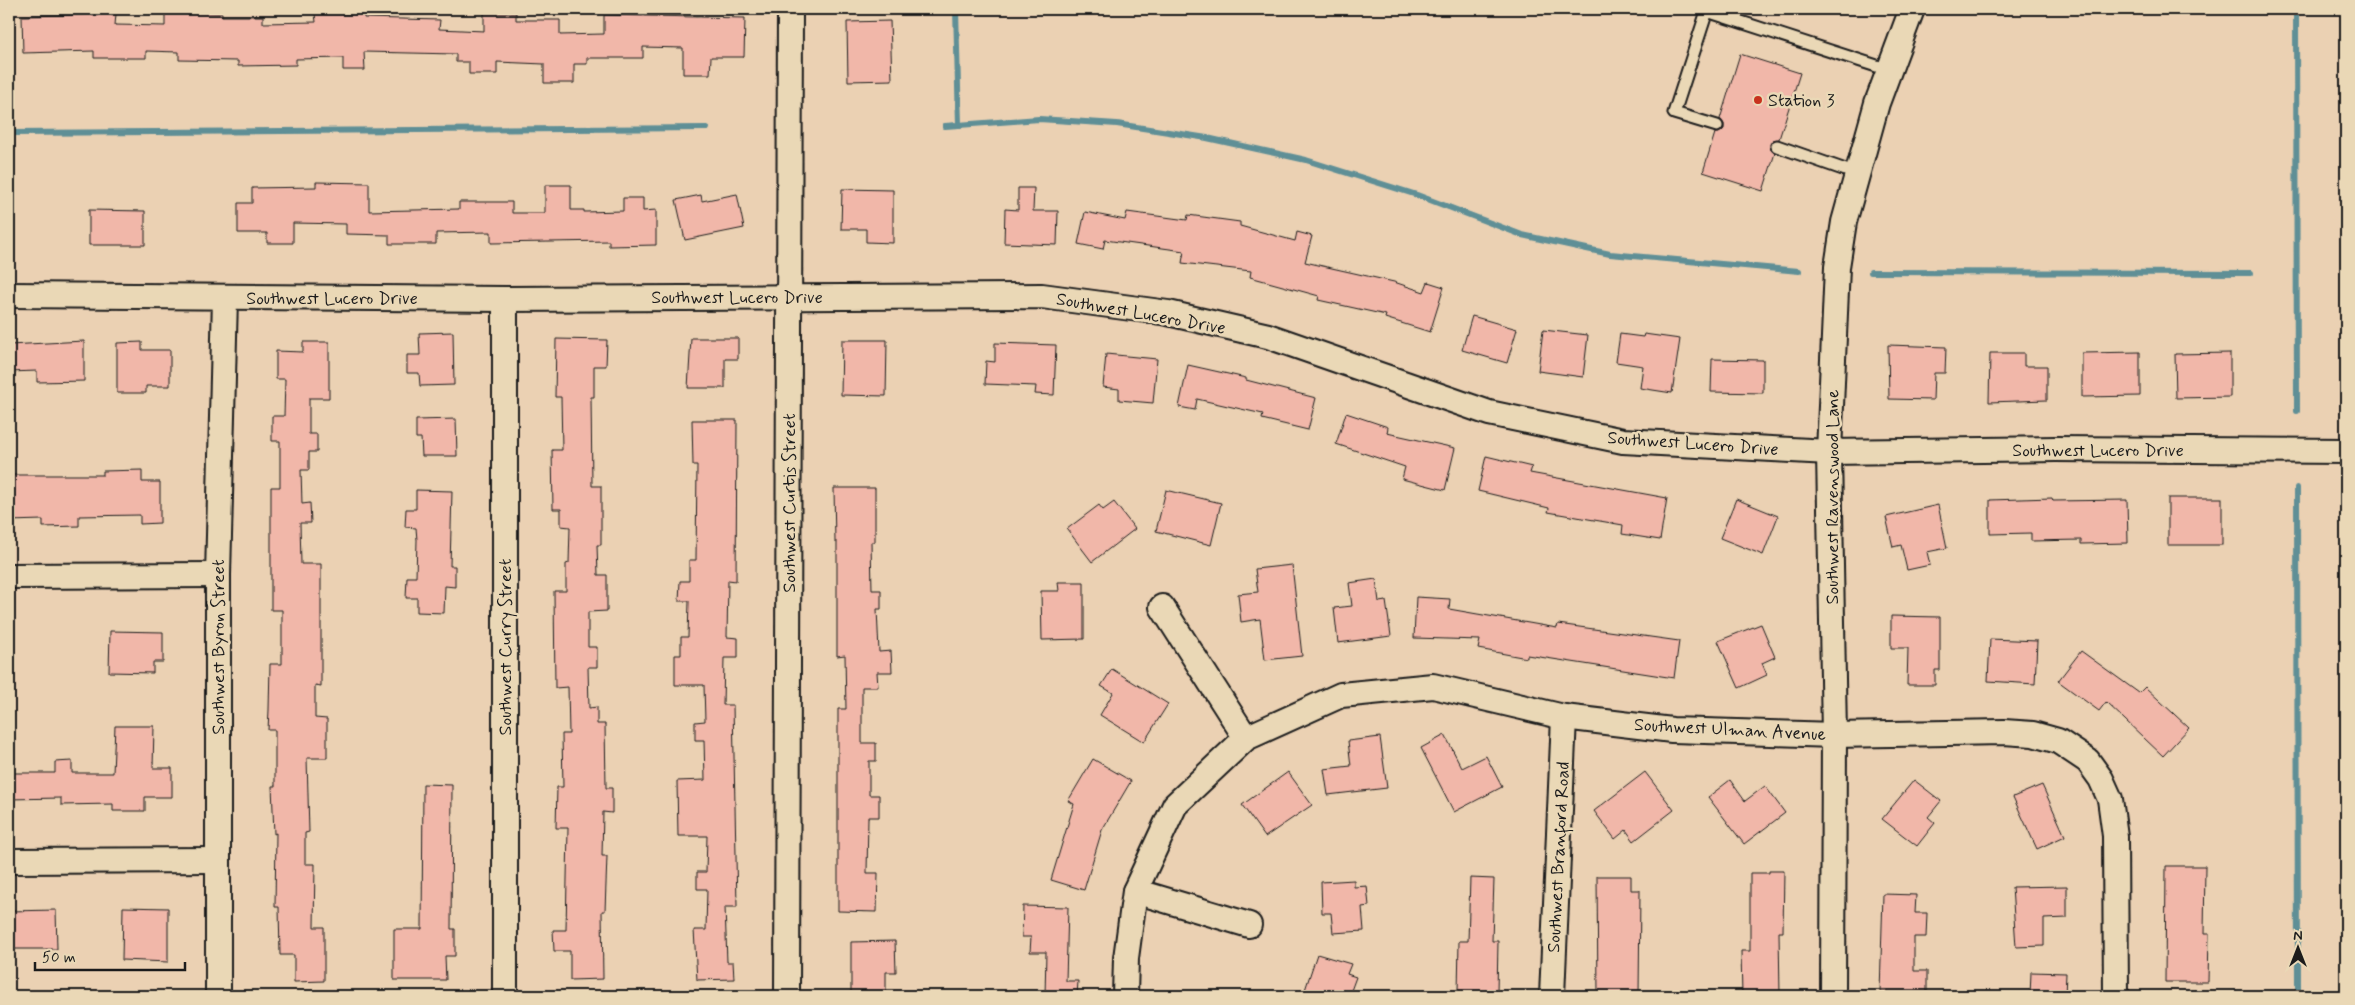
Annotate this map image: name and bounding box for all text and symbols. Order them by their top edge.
place label: Station 3 [1768,89,1835,113]
marker: Station 3 [1752,94,1764,106]
street label: Southwest Lucero Drive [651,286,823,310]
street label: Southwest Lucero Drive [246,287,418,311]
street label: Southwest Lucero Drive [1054,287,1227,341]
street label: Southwest Ravenswood Lane [1821,390,1845,604]
street label: Southwest Curtis Street [778,413,802,593]
street label: Southwest Lucero Drive [1607,426,1779,462]
street label: Southwest Lucero Drive [2012,439,2184,463]
street label: Southwest Curry Street [494,558,518,735]
street label: Southwest Byron Street [207,559,231,735]
street label: Southwest Ulman Avenue [1633,713,1827,747]
street label: Southwest Branford Road [1542,761,1578,953]
north arrow [2272,922,2322,972]
text: N [2293,927,2303,945]
scale bar [35,940,185,972]
text: 50 m [42,948,76,968]

